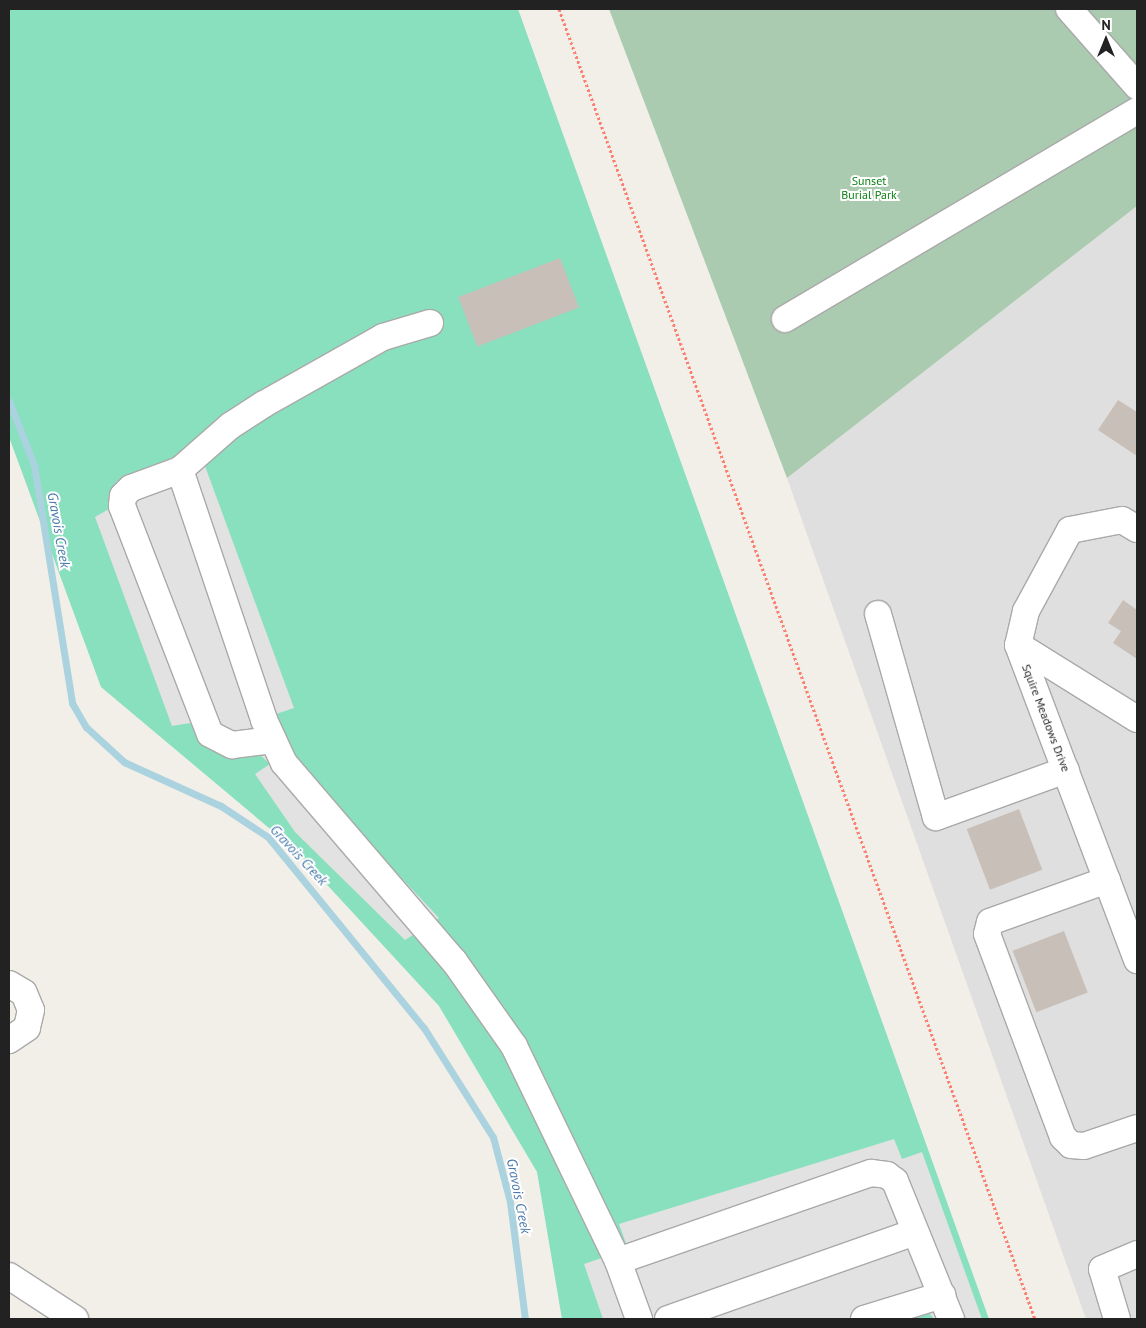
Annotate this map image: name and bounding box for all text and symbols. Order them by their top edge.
north arrow [1081,15,1131,65]
text: N [1101,16,1111,34]
park label: Sunset Burial Park [841,174,897,202]
water label: Gravois Creek [44,491,74,569]
street label: Squire Meadows Drive [1019,662,1073,774]
water label: Gravois Creek [267,821,331,889]
water label: Gravois Creek [503,1157,535,1235]

